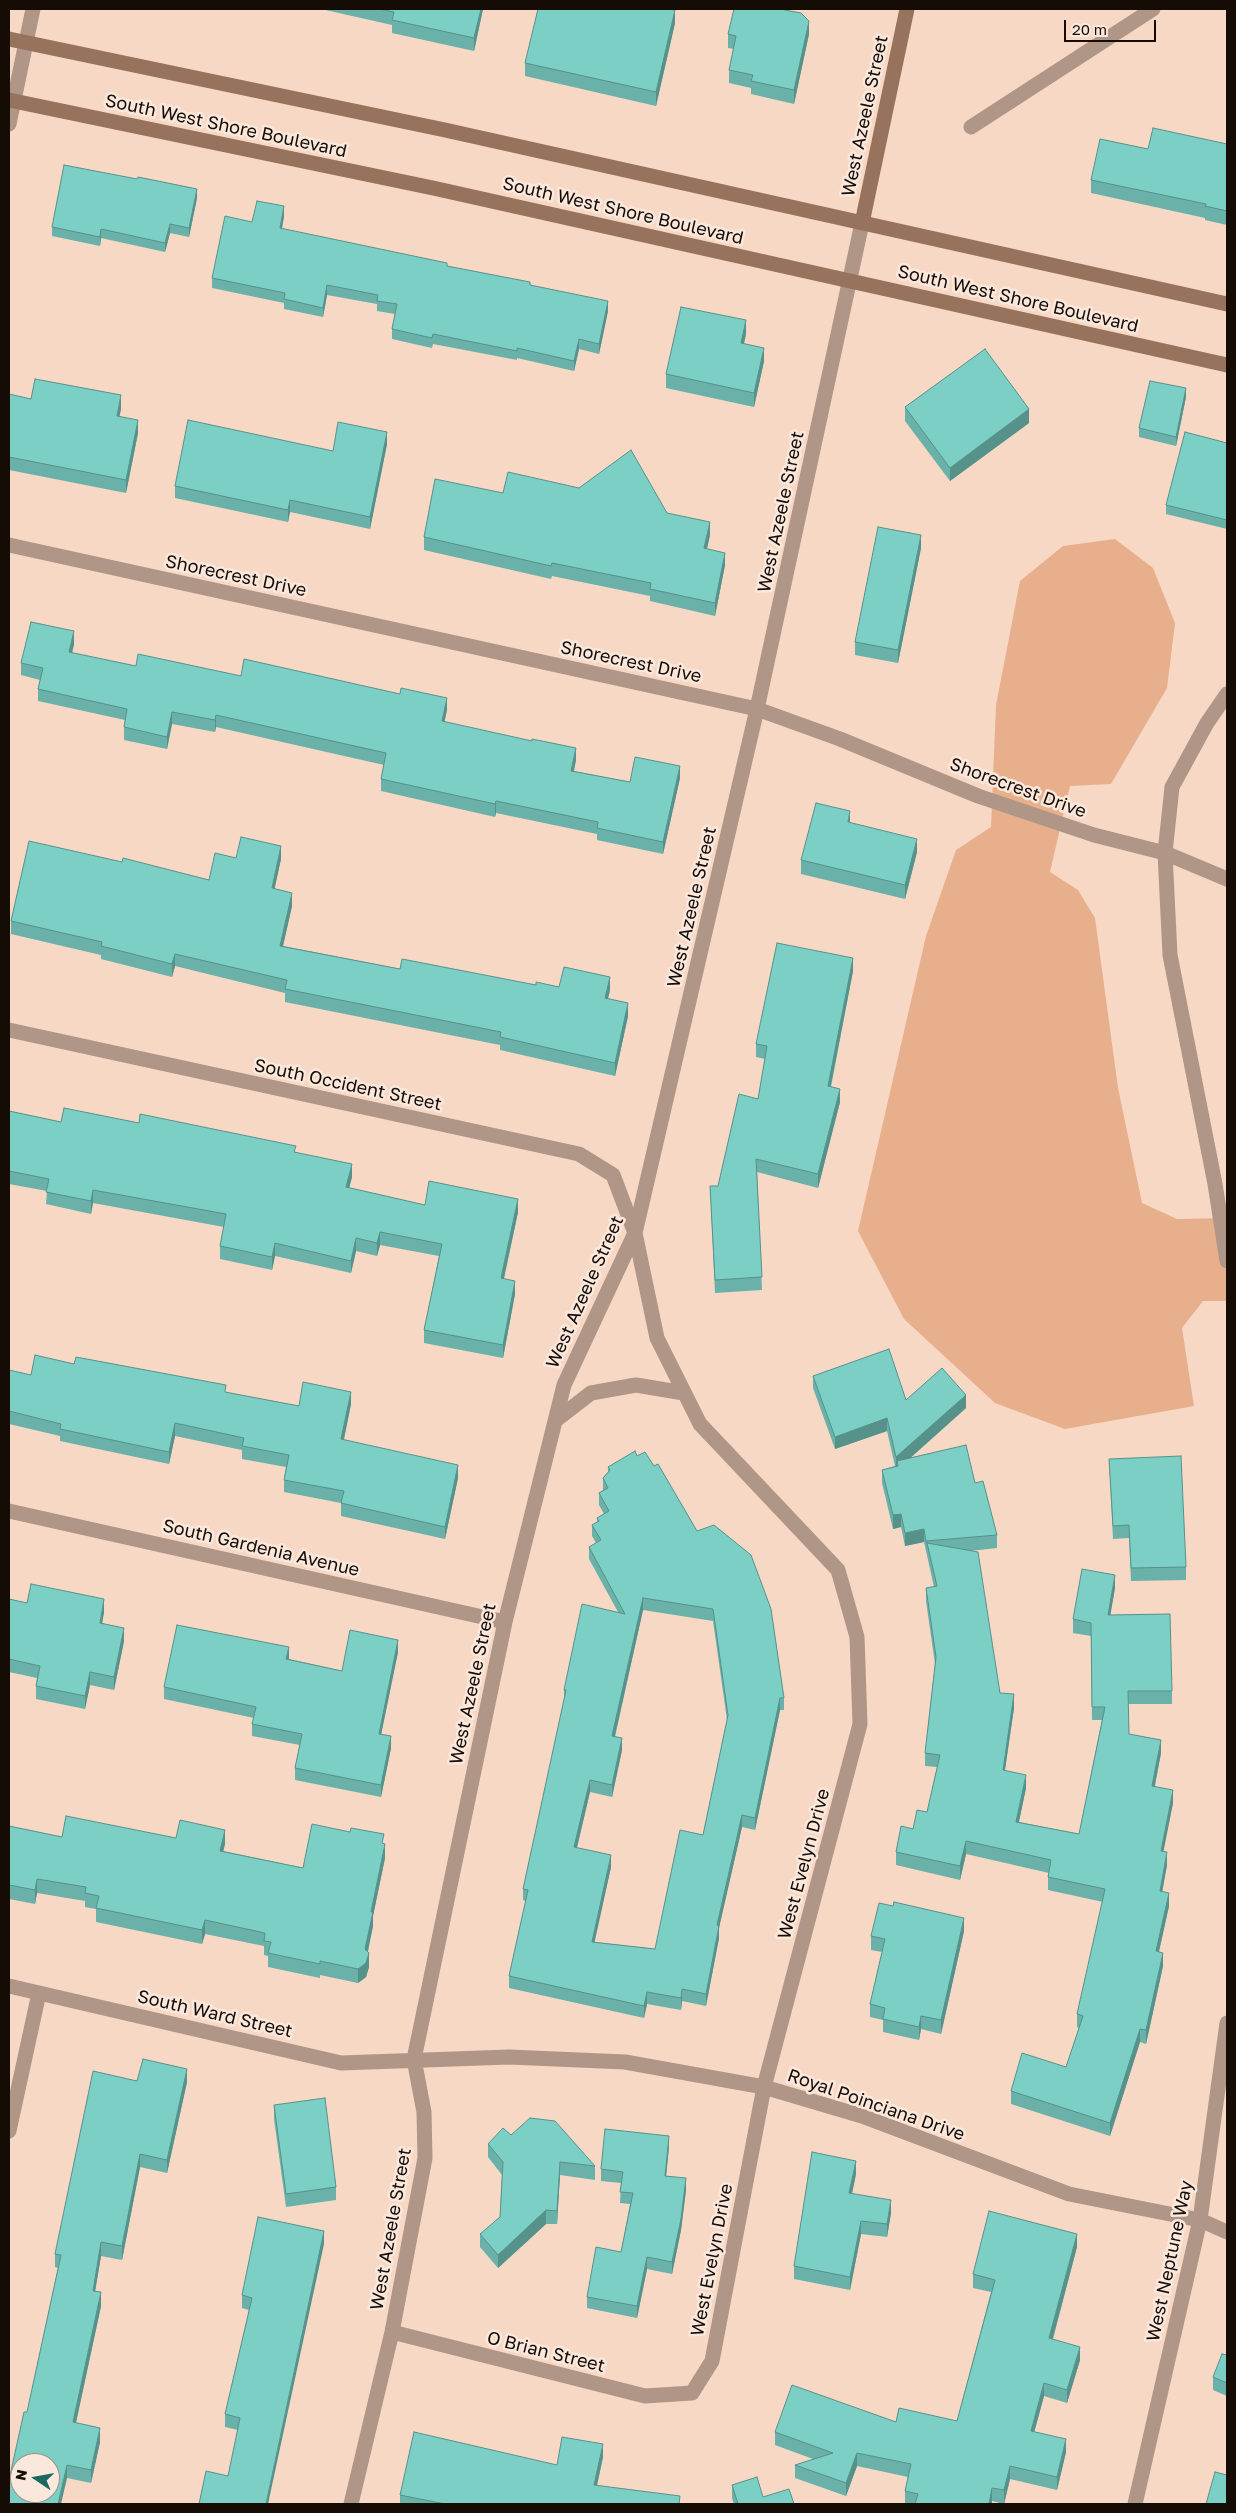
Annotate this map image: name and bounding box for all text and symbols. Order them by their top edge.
scale bar [1066,10,1158,42]
text: 20 m [1072,20,1107,38]
street label: West Azeele Street [837,33,893,199]
street label: South West Shore Boulevard [103,90,349,162]
street label: South West Shore Boulevard [501,173,745,249]
street label: South West Shore Boulevard [896,261,1140,337]
street label: West Azeele Street [753,429,809,595]
street label: Shorecrest Drive [164,551,308,601]
street label: Shorecrest Drive [559,637,703,687]
street label: Shorecrest Drive [947,753,1089,823]
street label: West Azeele Street [663,825,721,989]
street label: South Occident Street [252,1055,444,1115]
street label: West Azeele Street [542,1213,628,1371]
street label: South Gardenia Avenue [161,1515,361,1581]
street label: West Azeele Street [445,1601,501,1767]
street label: West Evelyn Drive [774,1786,834,1942]
street label: South Ward Street [135,1986,295,2042]
street label: Royal Poinciana Drive [785,2065,967,2145]
street label: West Azeele Street [366,2146,416,2312]
street label: West Neptune Way [1142,2179,1198,2343]
street label: West Evelyn Drive [687,2182,737,2338]
street label: O Brian Street [485,2327,607,2377]
north arrow [10,2453,60,2503]
text: N [11,2468,30,2482]

